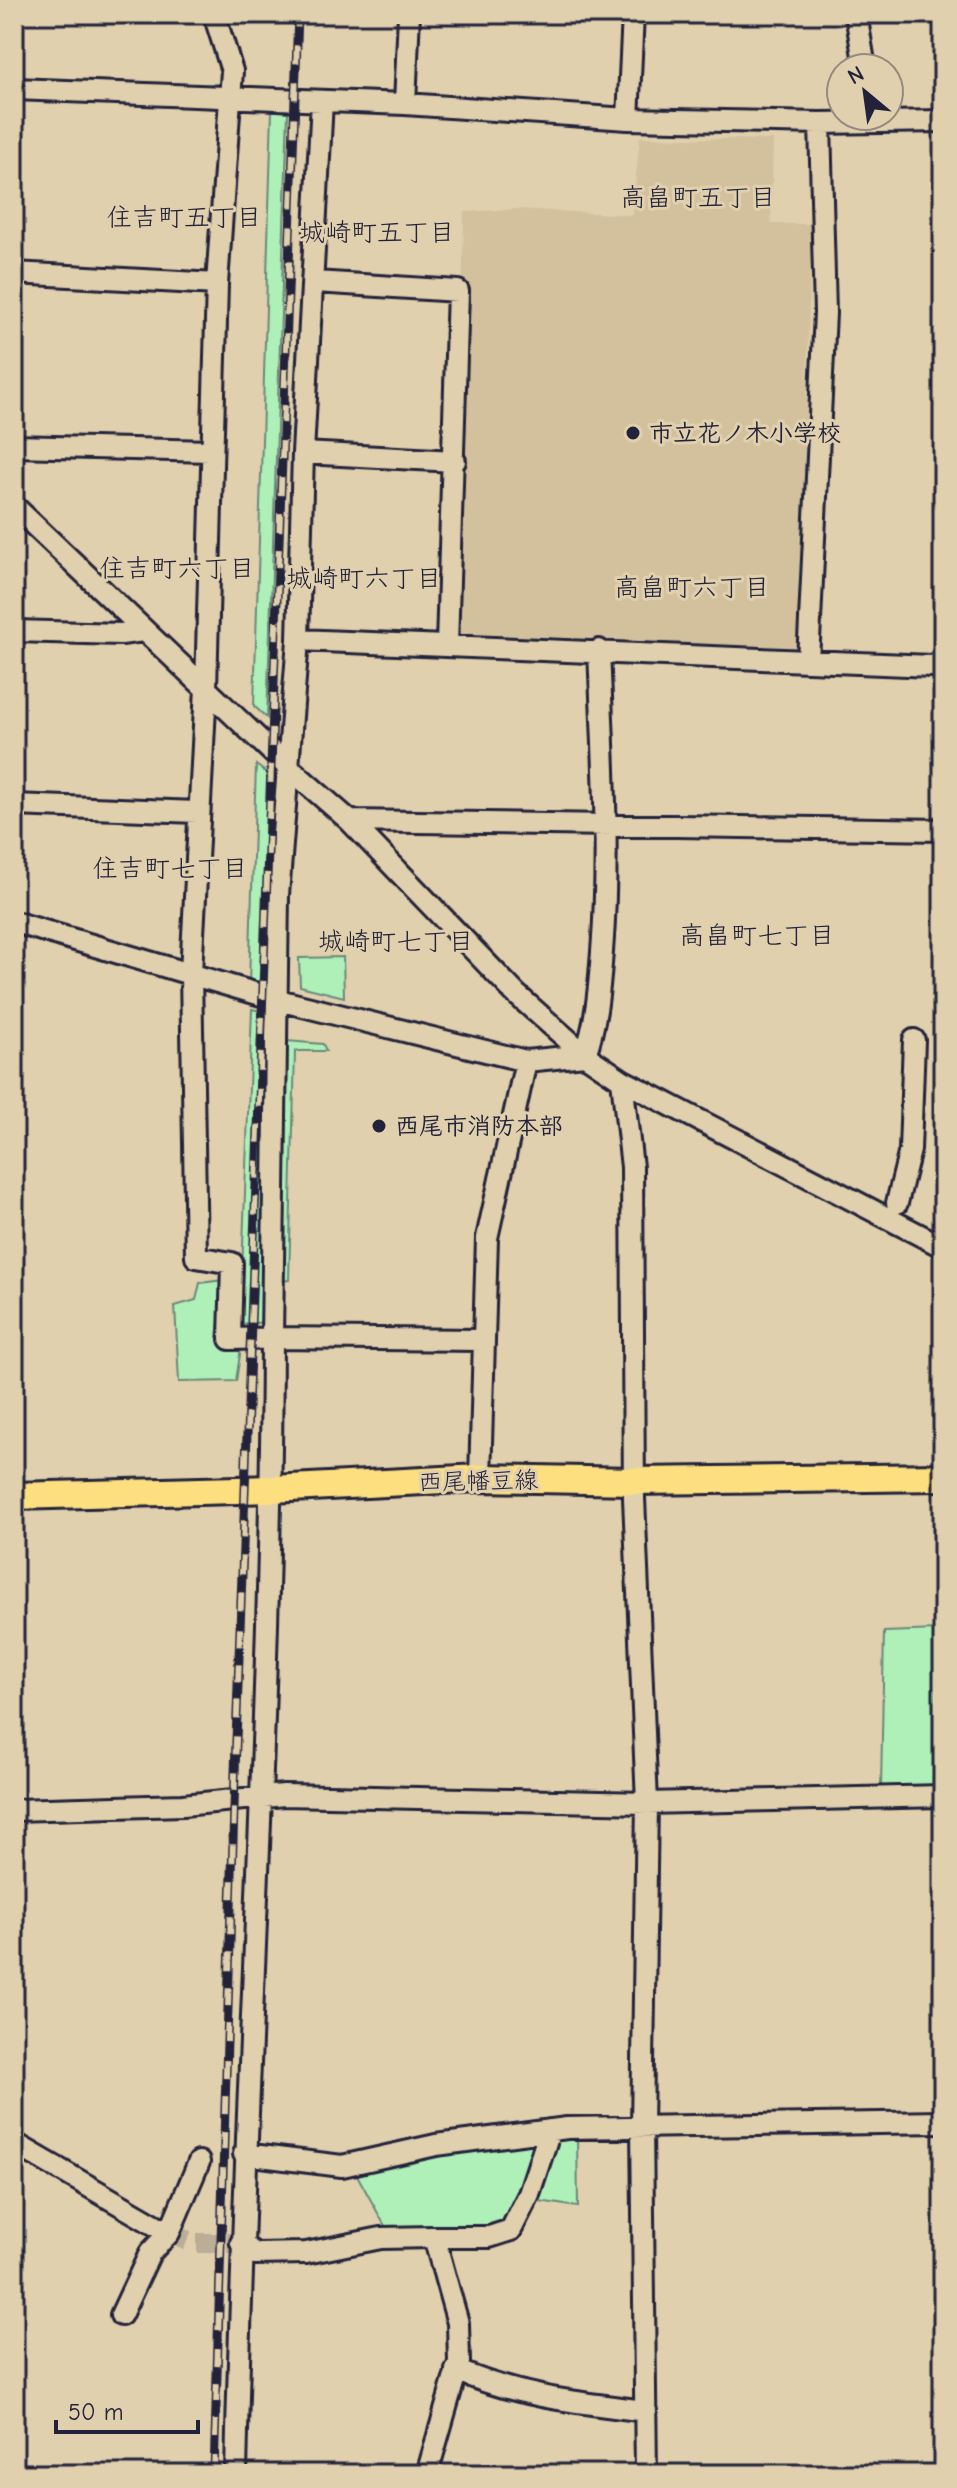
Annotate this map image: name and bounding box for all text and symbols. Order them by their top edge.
north arrow [825,52,905,132]
text: N [843,61,868,90]
district label: 高畠町五丁目 [620,183,776,213]
district label: 住吉町五丁目 [106,203,262,233]
district label: 城崎町五丁目 [299,218,455,248]
place label: 市立花ノ木小学校 [649,419,841,447]
marker: 市立花ノ木小学校 [624,424,642,442]
district label: 住吉町六丁目 [99,554,255,584]
district label: 城崎町六丁目 [286,564,442,594]
district label: 高畠町六丁目 [614,573,770,603]
district label: 住吉町七丁目 [92,854,248,884]
district label: 高畠町七丁目 [679,921,835,951]
district label: 城崎町七丁目 [318,927,474,957]
place label: 西尾市消防本部 [395,1112,563,1140]
marker: 西尾市消防本部 [370,1117,388,1135]
street label: 西尾幡豆線 [418,1466,538,1496]
scale bar [56,2384,198,2434]
text: 50 m [68,2398,124,2426]

